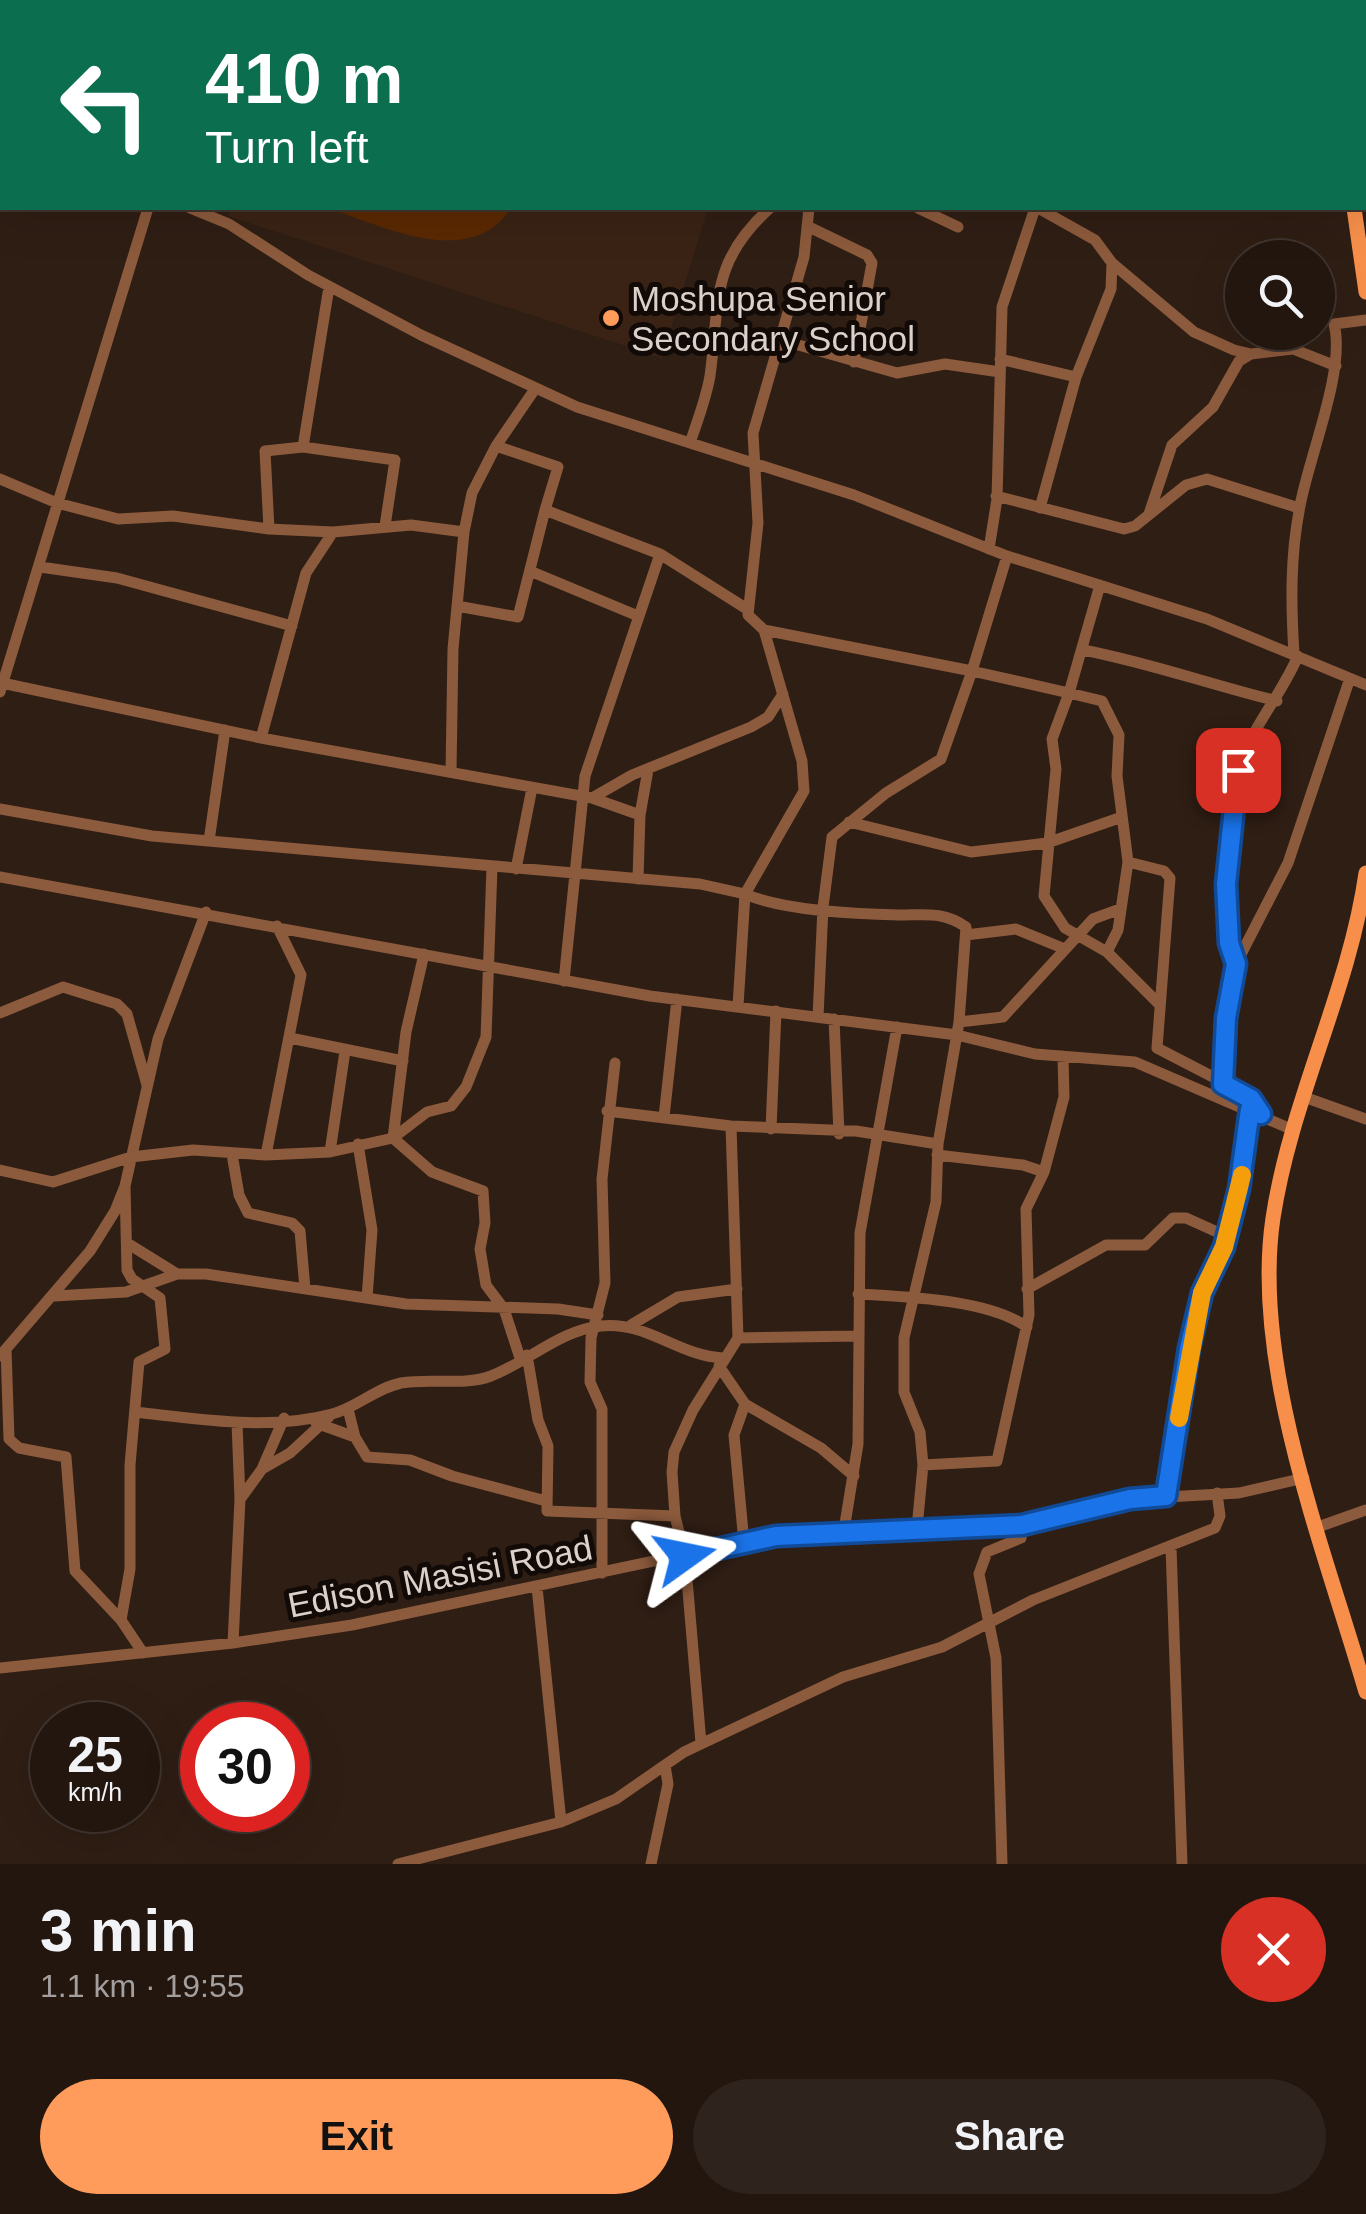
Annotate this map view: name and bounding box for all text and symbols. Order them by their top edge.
icon: left [40,40,170,170]
text: 410 m [205,40,403,118]
text: Turn left [205,122,368,173]
map controls [1225,240,1335,350]
button: search [1225,240,1335,350]
place label: Moshupa Senior Secondary School [631,279,915,358]
marker: Moshupa Senior Secondary School [600,307,622,329]
pin [1196,728,1281,813]
icon: arrive [1211,743,1266,798]
position arrow [633,1504,737,1608]
street label: Edison Masisi Road [284,1527,596,1625]
speed limit sign: 30 [180,1702,310,1832]
text: 25 [67,1727,123,1783]
text: km/h [68,1778,122,1806]
text: 3 min [40,1897,197,1964]
button: close [1221,1897,1326,2002]
text: 1.1 km · 19:55 [40,1968,245,2004]
button: Exit [40,2079,673,2194]
button: Share [693,2079,1326,2194]

